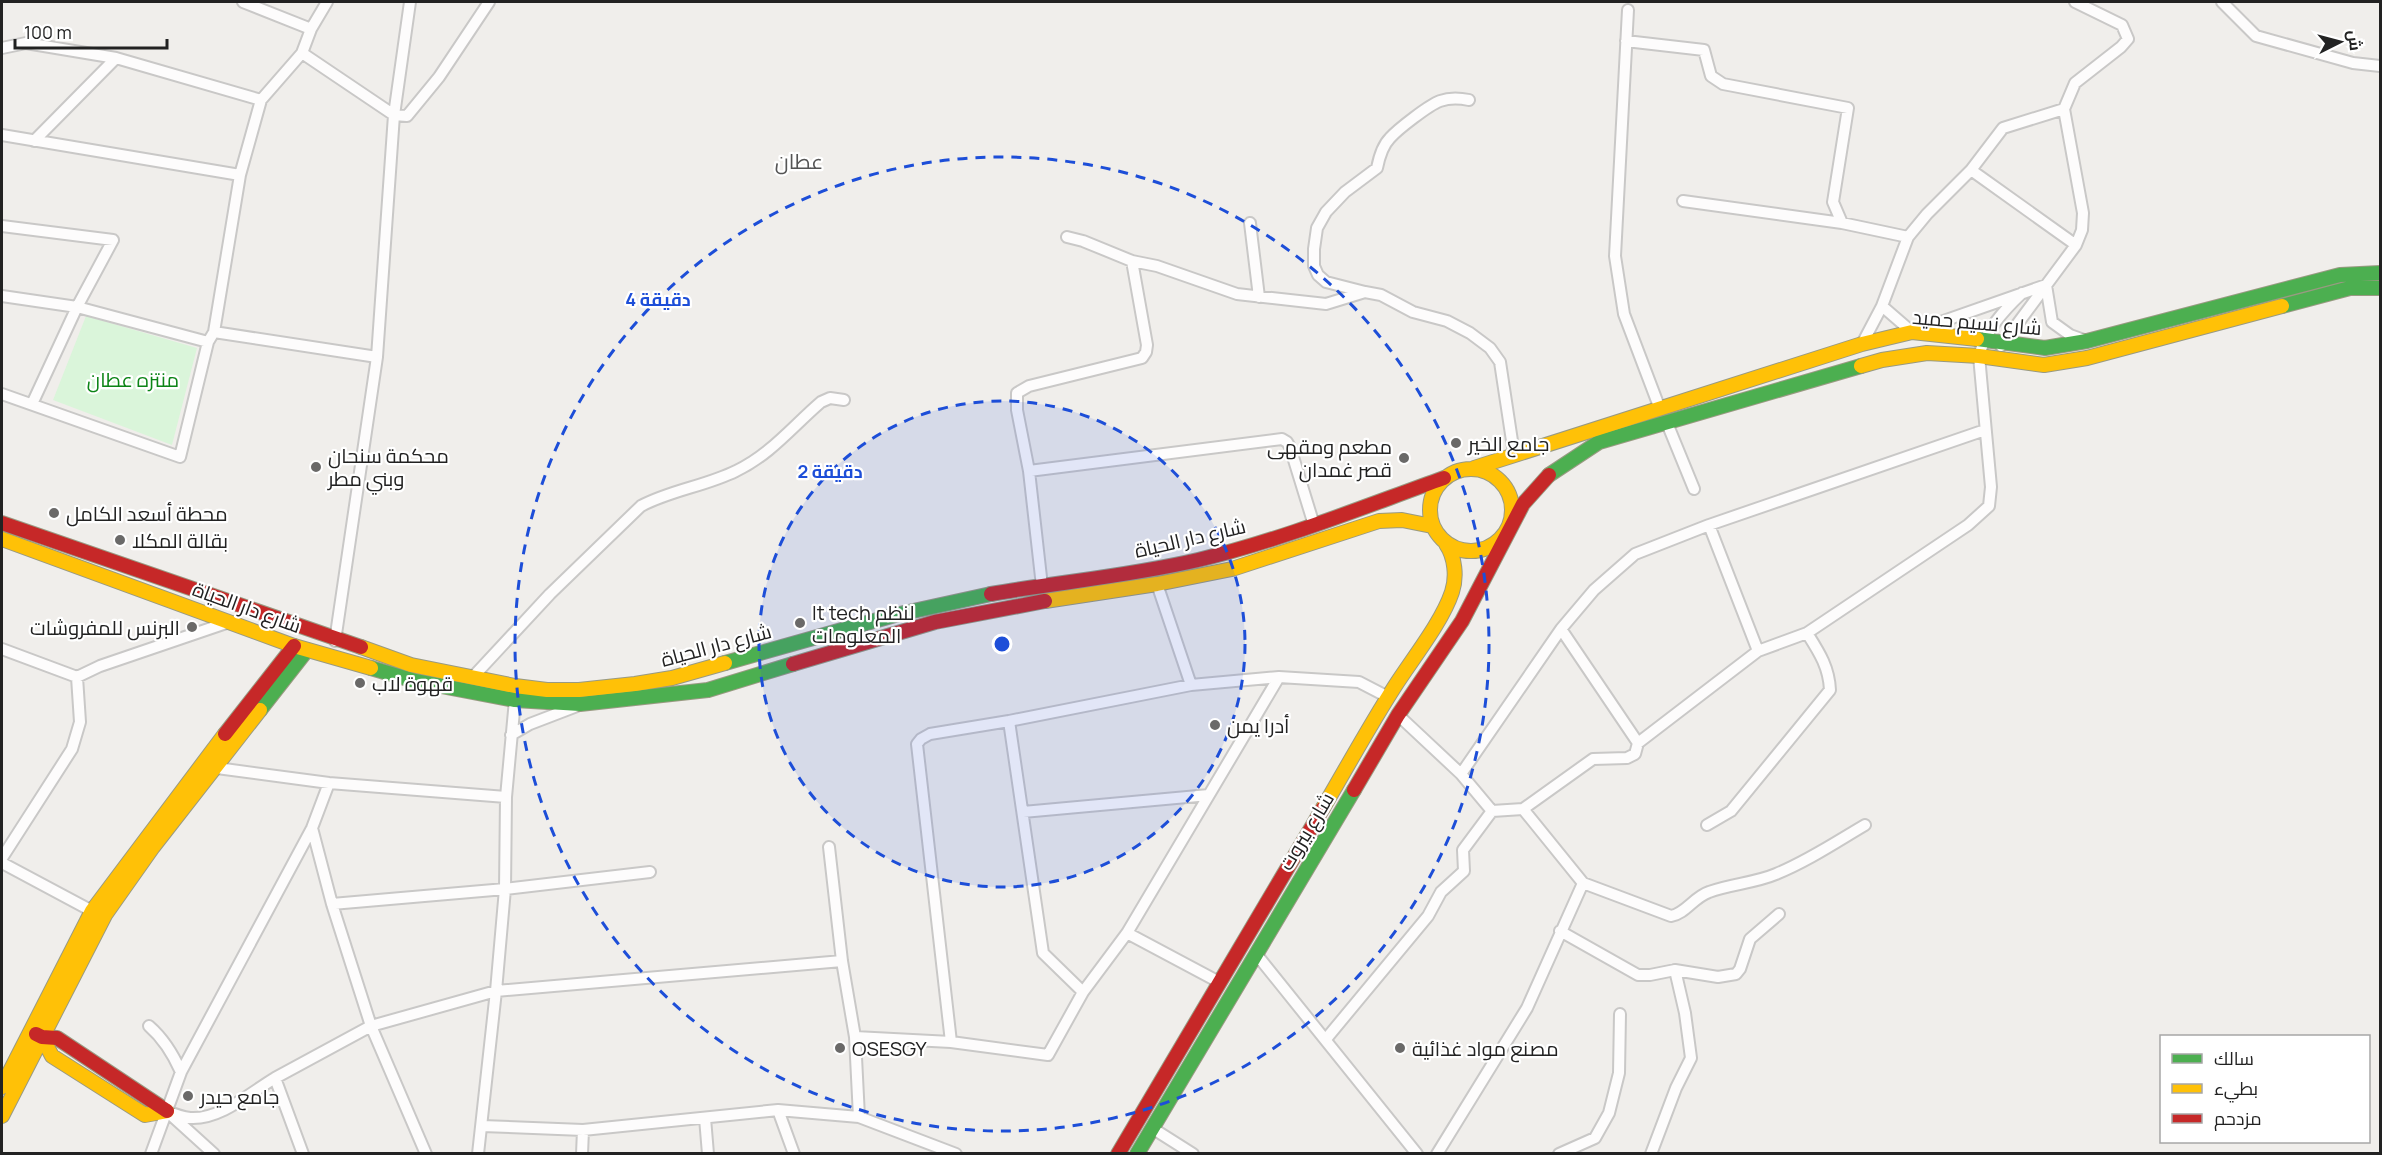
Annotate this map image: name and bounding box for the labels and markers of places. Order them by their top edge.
place label: جامع الخير [1467,430,1549,458]
place label: مطعم ومقهى قصر غمدان [1267,433,1392,483]
marker: جامع الخير [1449,436,1463,450]
place label: محكمة سنحان وبني مطر [327,442,449,495]
marker: مطعم ومقهى قصر غمدان [1397,451,1411,465]
marker: محكمة سنحان وبني مطر [309,460,323,474]
place label: محطة أسعد الكامل [66,500,228,527]
marker: محطة أسعد الكامل [47,506,61,520]
place label: بقالة المكلا [132,527,228,554]
marker: بقالة المكلا [113,533,127,547]
place label: It tech لنظم المعلومات [812,599,914,649]
place label: البرنس للمفروشات [30,614,180,641]
marker: It tech لنظم المعلومات [793,616,807,630]
marker: البرنس للمفروشات [185,620,199,634]
centre of rings [992,634,1012,654]
place label: قهوة لاب [372,670,453,697]
marker: قهوة لاب [353,676,367,690]
place label: أدرا يمن [1227,712,1290,739]
marker: أدرا يمن [1208,718,1222,732]
place label: OSESGY [852,1035,927,1062]
place label: مصنع مواد غذائية [1412,1035,1559,1063]
marker: OSESGY [833,1041,847,1055]
marker: مصنع مواد غذائية [1393,1041,1407,1055]
place label: جامع حيدر [199,1083,279,1111]
marker: جامع حيدر [181,1089,195,1103]

